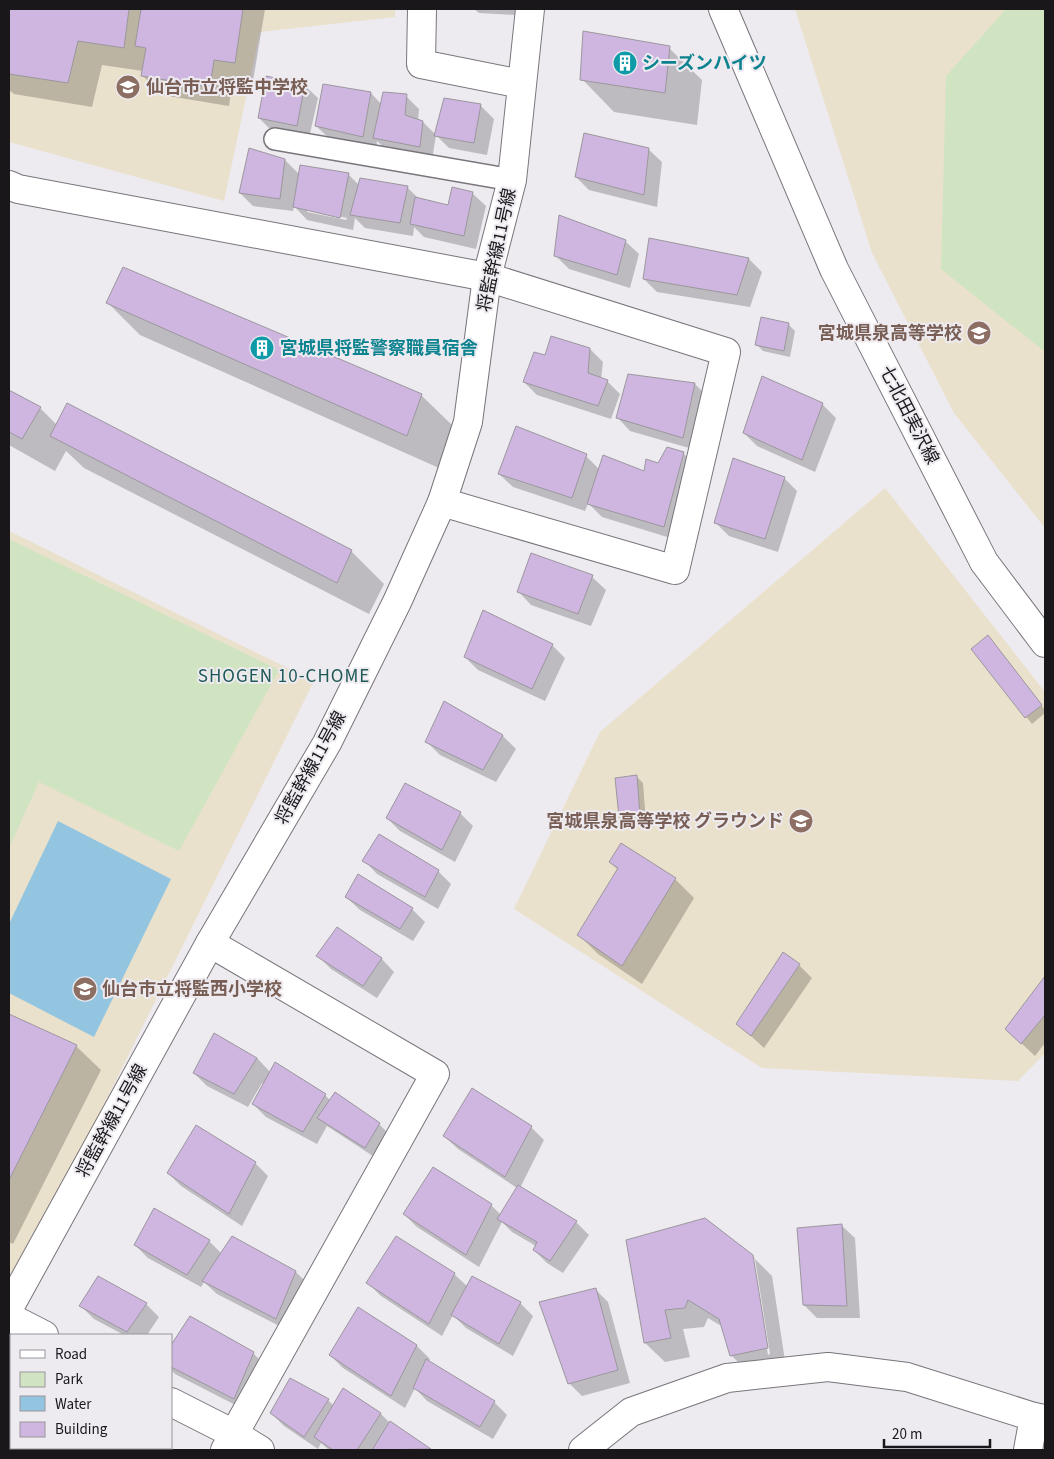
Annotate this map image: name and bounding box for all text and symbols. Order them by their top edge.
building icon: シーズンハイツ [612,50,638,76]
place label: シーズンハイツ [642,51,767,76]
school or university icon: 仙台市立将監中学校 [115,74,141,100]
place label: 仙台市立将監中学校 [146,75,308,100]
street label: 将監幹線11号線 [472,186,522,314]
school or university icon: 宮城県泉高等学校 [966,320,992,346]
place label: 宮城県泉高等学校 [818,321,962,346]
building icon: 宮城県将監警察職員宿舎 [249,335,275,361]
place label: 宮城県将監警察職員宿舎 [280,336,478,361]
street label: 七北田実沢線 [873,361,945,469]
district label: SHOGEN 10-CHOME [198,663,370,690]
street label: 将監幹線11号線 [270,707,352,829]
school or university icon: 宮城県泉高等学校 グラウンド [788,808,814,834]
place label: 宮城県泉高等学校 グラウンド [546,809,784,834]
school or university icon: 仙台市立将監西小学校 [72,976,98,1002]
place label: 仙台市立将監西小学校 [102,977,282,1002]
street label: 将監幹線11号線 [71,1060,153,1182]
legend [10,1334,172,1449]
text: Road [55,1344,87,1365]
text: Park [55,1369,84,1390]
text: Water [55,1394,92,1415]
scale bar [884,1416,990,1448]
text: Building [55,1419,108,1440]
text: 20 m [892,1424,922,1445]

